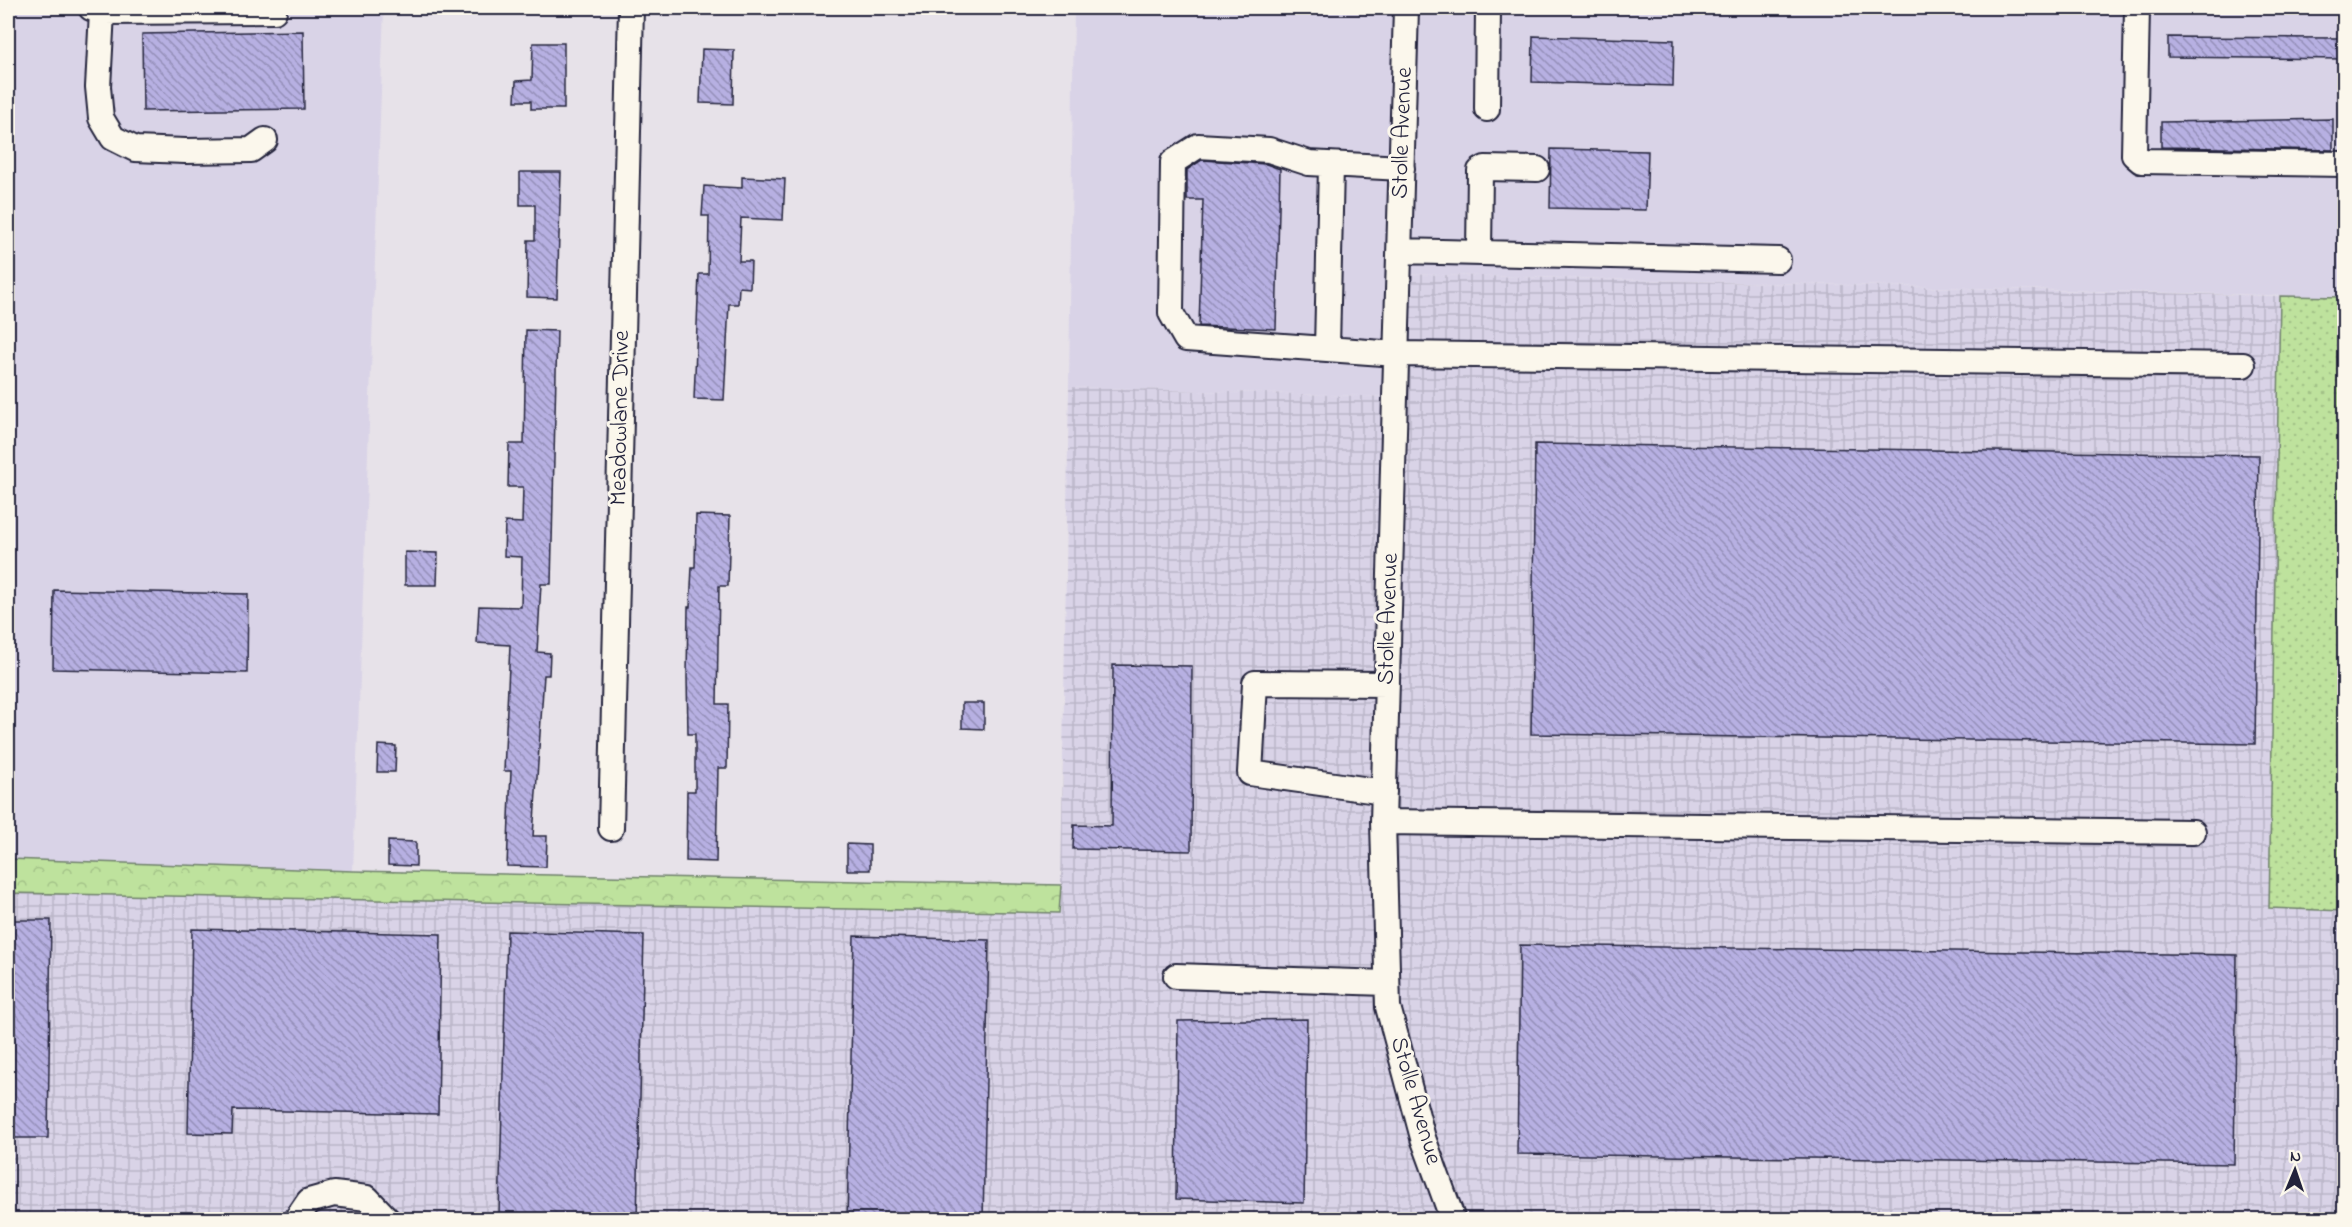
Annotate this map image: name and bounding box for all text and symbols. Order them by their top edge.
street label: Stolle Avenue [1383,66,1423,199]
street label: Meadowlane Drive [602,330,640,506]
street label: Stolle Avenue [1369,552,1409,685]
street label: Stolle Avenue [1380,1033,1450,1169]
north arrow [2265,1140,2325,1200]
text: N [2290,1145,2301,1169]

